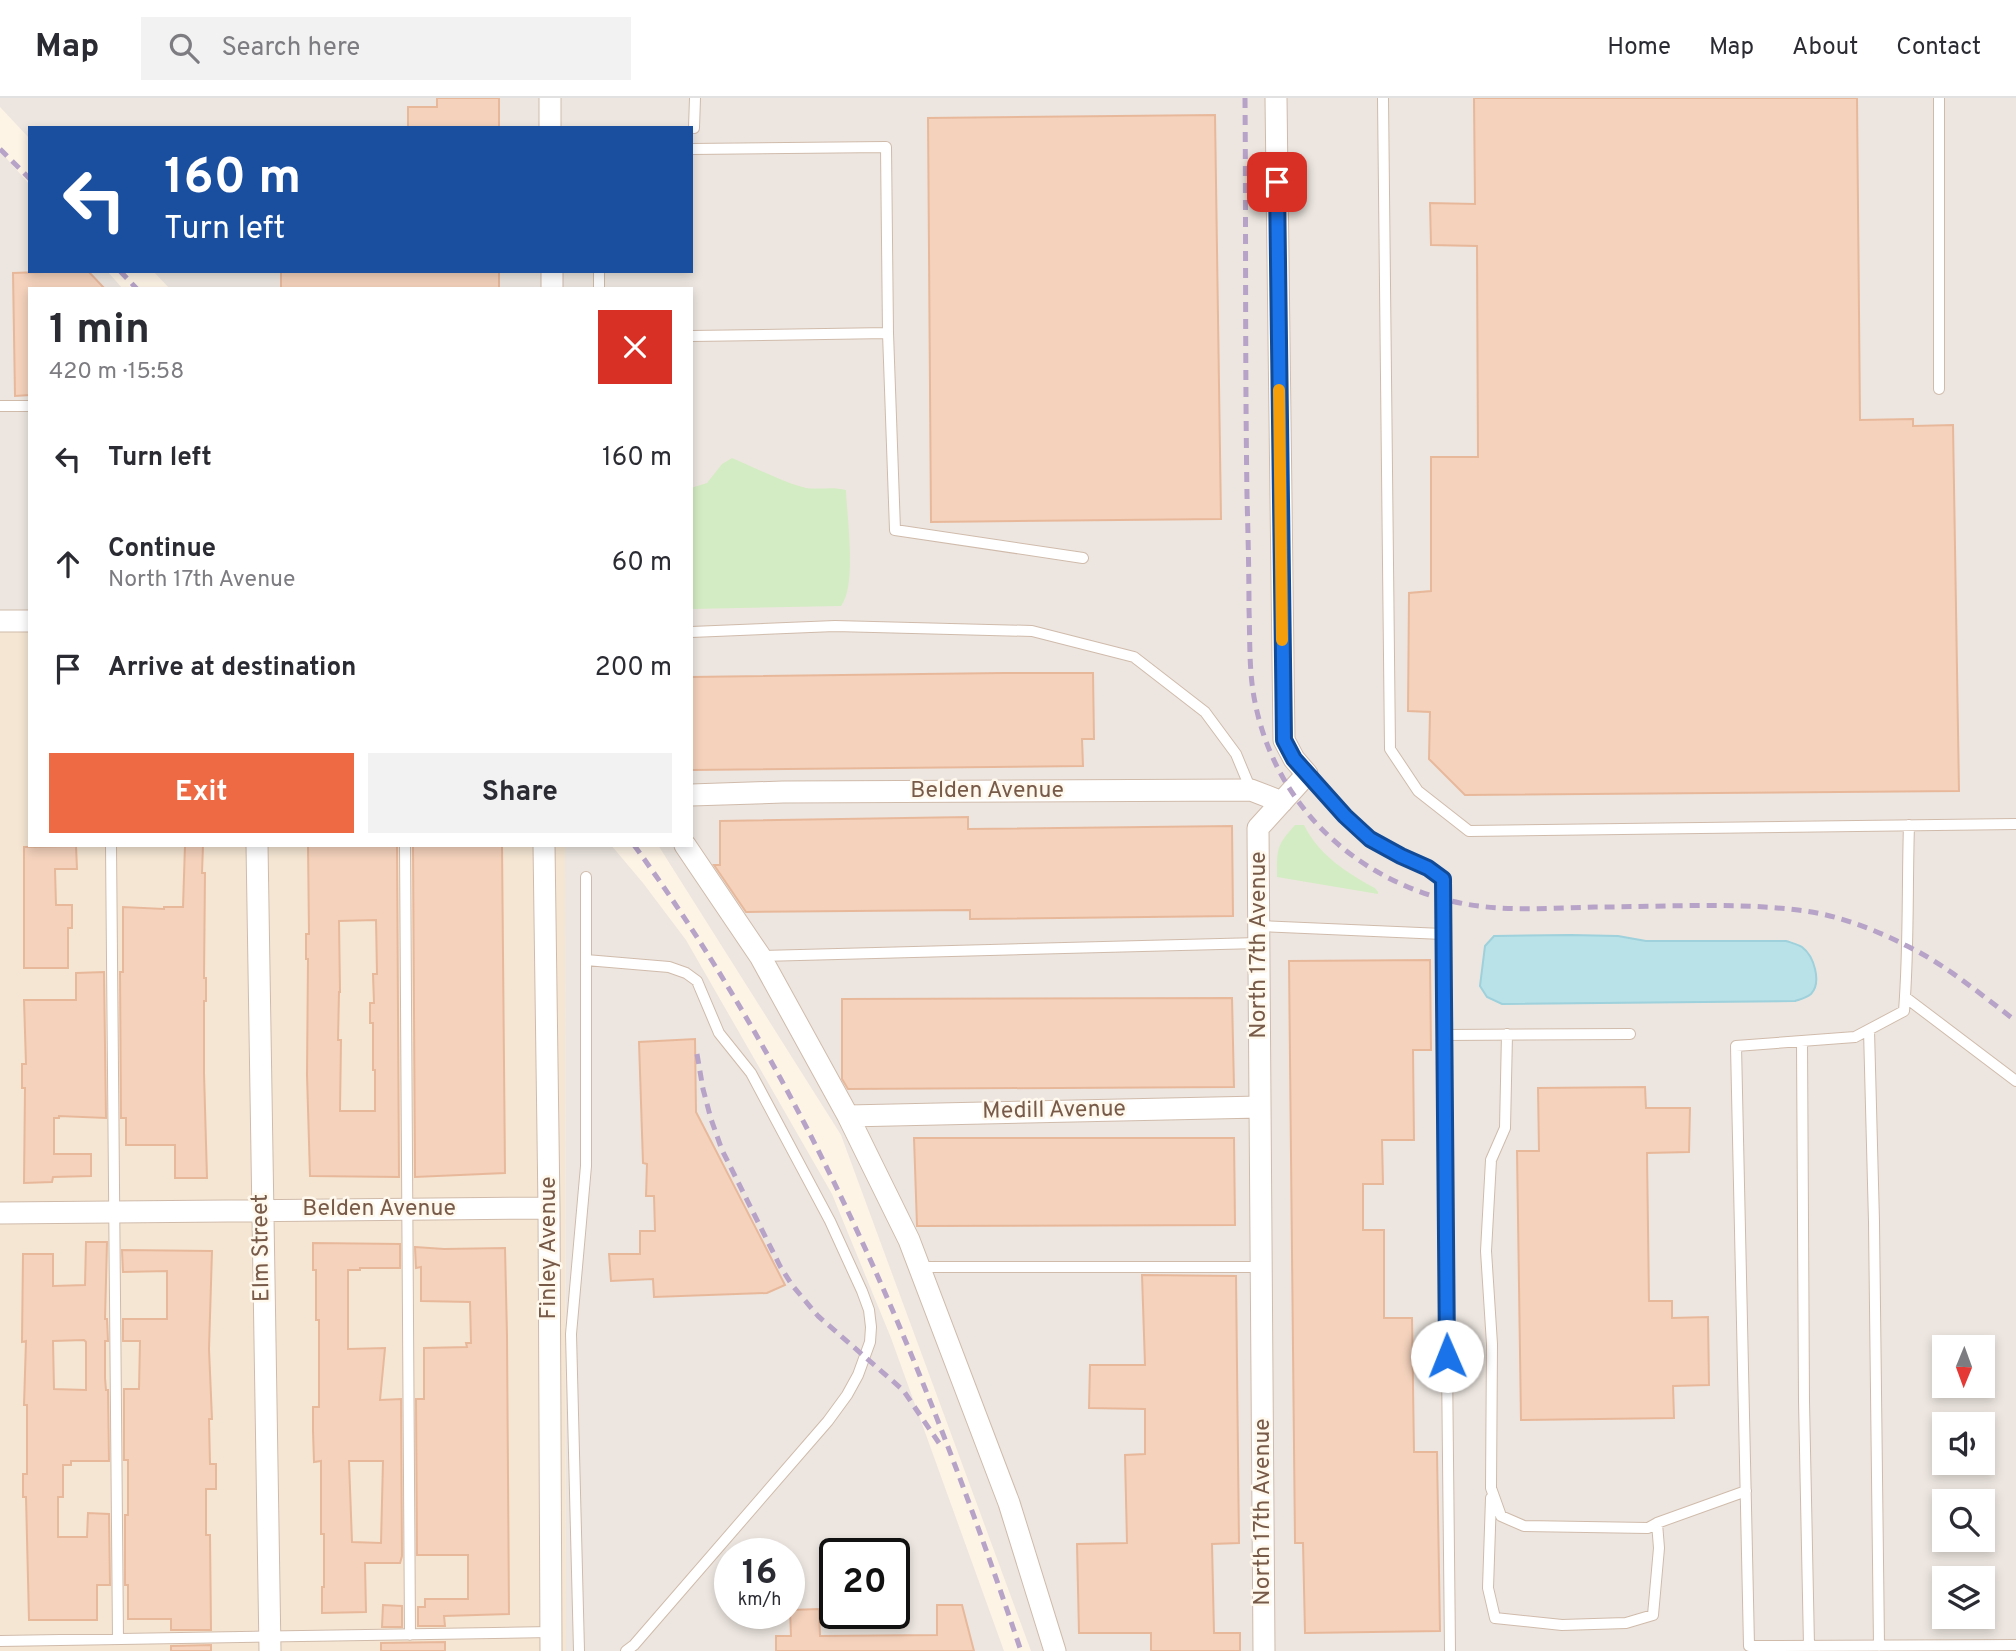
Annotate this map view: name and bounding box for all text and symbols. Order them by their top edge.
search box [141,17,631,80]
text: Map [35,27,99,69]
icon: search [165,29,203,67]
text: Search here [221,32,360,65]
text: Home [1607,33,1671,63]
text: Map [1709,33,1754,63]
text: About [1792,33,1858,63]
text: Contact [1896,33,1981,63]
text: 160 m [164,149,301,211]
pin [1247,152,1307,212]
icon: left [49,154,140,245]
icon: arrive [1258,163,1296,201]
text: Turn left [164,210,285,250]
text: 1 min [49,305,150,358]
button: close [598,310,672,384]
text: 420 m · 15:58 [49,358,184,387]
icon: left [49,440,87,478]
text: Turn left [108,442,212,475]
text: 160 m [602,442,672,475]
text: Continue [108,533,216,566]
icon: ahead [49,545,87,583]
text: 60 m [612,547,672,580]
text: North 17th Avenue [108,566,295,595]
icon: arrive [49,650,87,688]
text: Arrive at destination [108,652,356,685]
text: 200 m [595,652,672,685]
button: Exit [49,753,354,833]
button: Share [368,753,672,833]
street label: Belden Avenue [910,777,1064,806]
street label: North 17th Avenue [1245,851,1274,1039]
street label: Medill Avenue [982,1095,1126,1127]
street label: Finley Avenue [535,1176,564,1320]
street label: Elm Street [247,1194,277,1302]
street label: Belden Avenue [302,1195,456,1224]
position arrow [1410,1319,1484,1393]
north arrow [1932,1335,1995,1398]
map controls [1932,1335,1995,1629]
button: sound [1932,1412,1995,1475]
street label: North 17th Avenue [1249,1418,1278,1606]
button: search [1932,1489,1995,1552]
speed limit sign: 20 [819,1538,910,1629]
text: 16 [742,1552,777,1596]
button: layers [1932,1566,1995,1629]
text: km/h [738,1589,781,1612]

